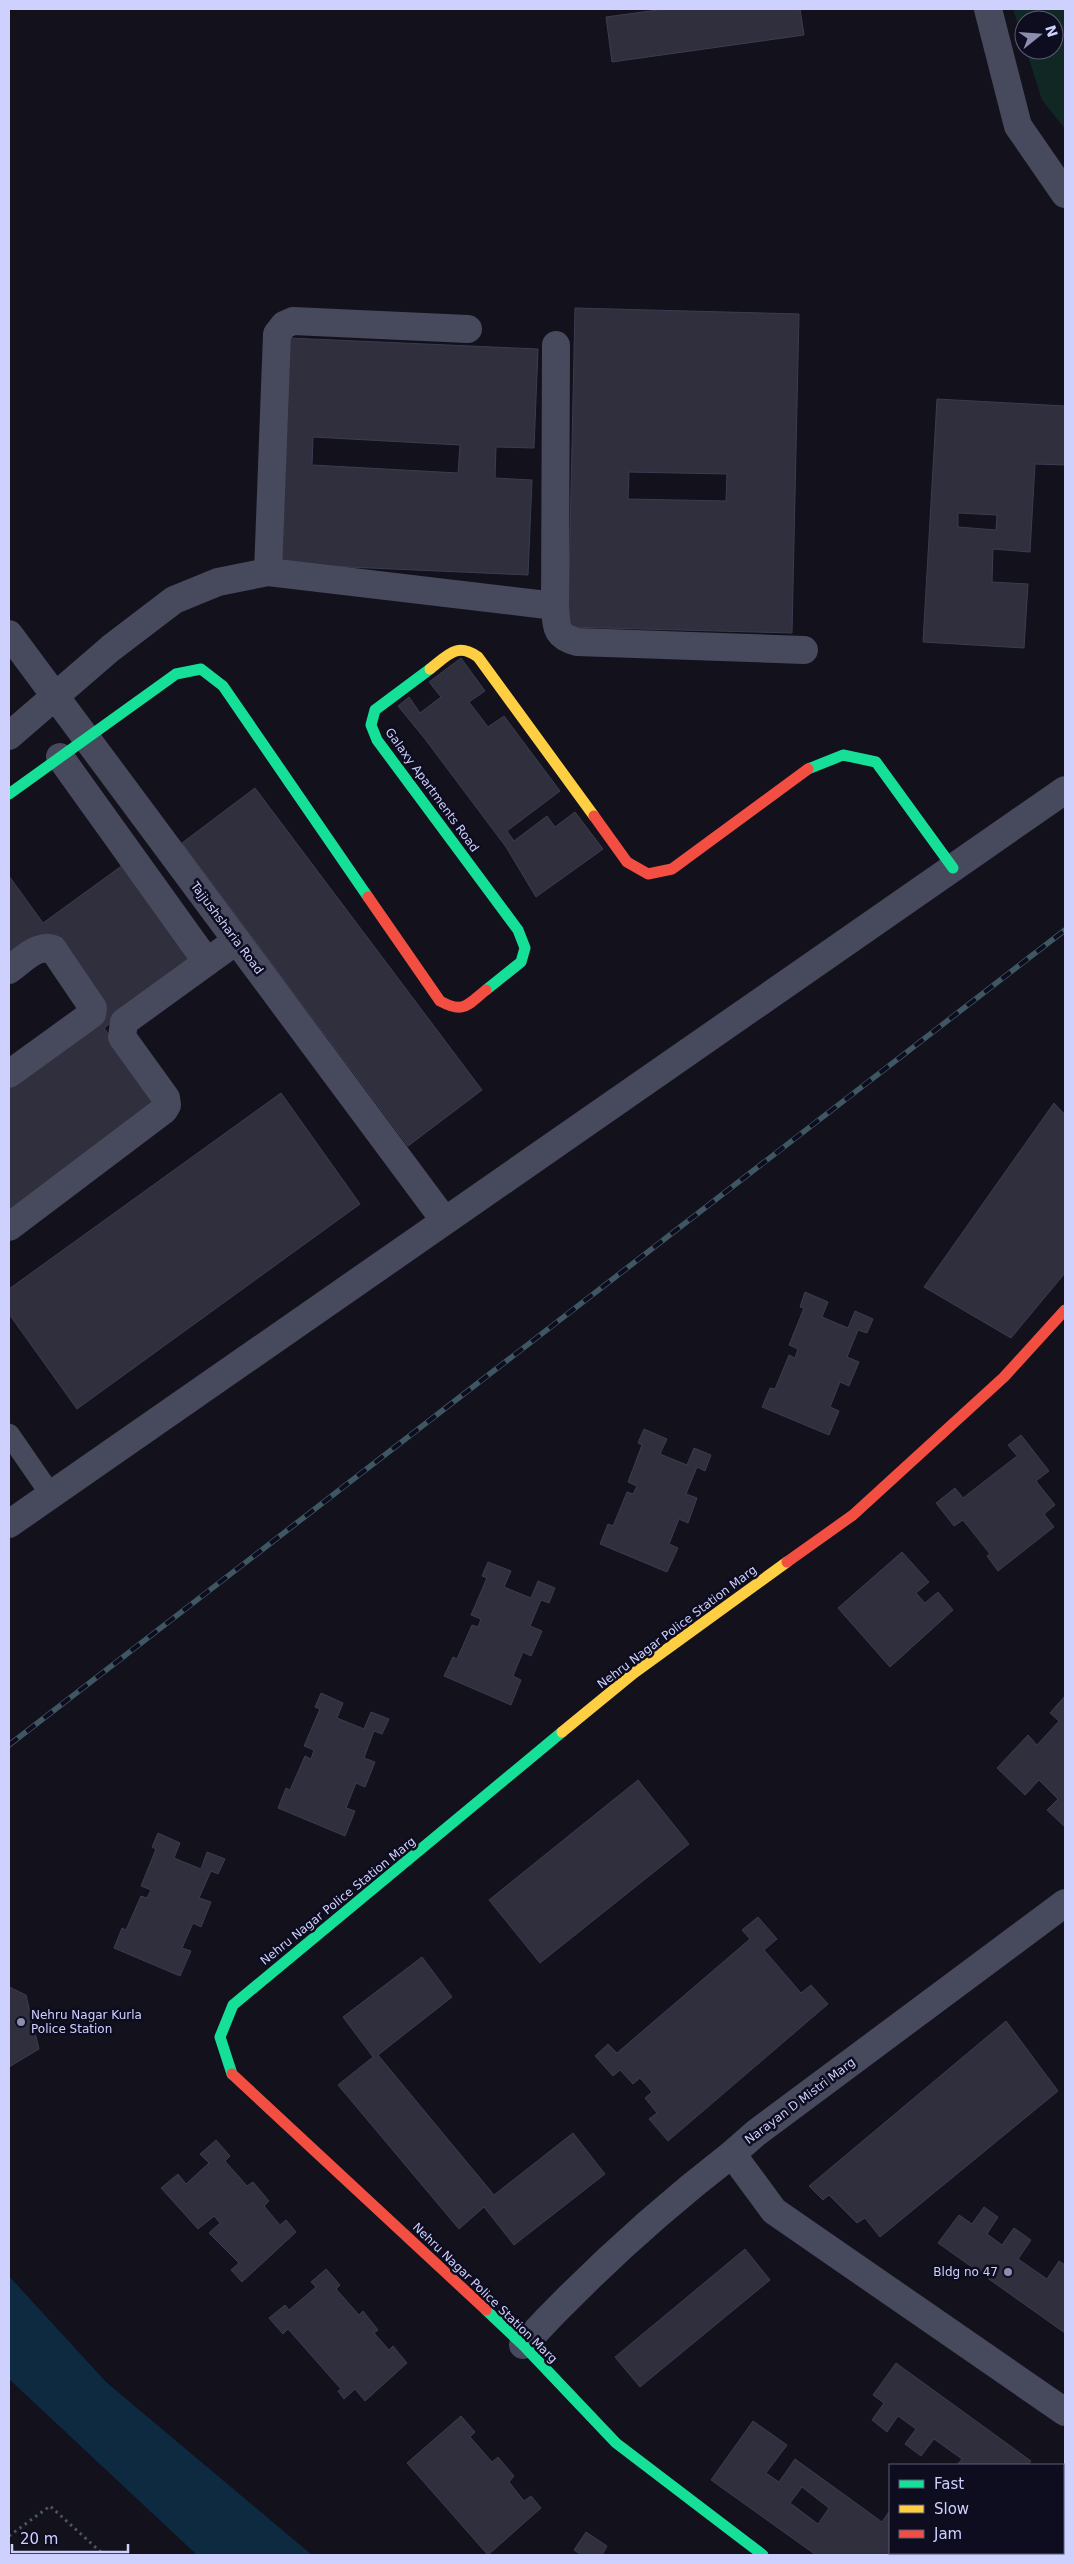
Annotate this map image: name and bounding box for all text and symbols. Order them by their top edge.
north arrow [1014,10,1064,60]
text: N [1042,23,1061,39]
street label: Galaxy Apartments Road [382,725,482,855]
street label: Tajjushsharia Road [187,878,266,977]
street label: Nehru Nagar Police Station Marg [595,1563,759,1691]
street label: Nehru Nagar Police Station Marg [258,1834,418,1968]
place label: Nehru Nagar Kurla Police Station [31,2008,142,2036]
marker: Nehru Nagar Kurla Police Station [15,2016,27,2028]
street label: Narayan D Mistri Marg [742,2055,858,2147]
street label: Nehru Nagar Police Station Marg [410,2220,560,2366]
place label: Bldg no 47 [933,2265,998,2279]
marker: Bldg no 47 [1002,2266,1014,2278]
legend [889,2464,1064,2554]
text: Fast [934,2475,964,2493]
text: Slow [934,2500,969,2518]
scale bar [12,2522,129,2554]
text: Jam [933,2525,962,2543]
text: 20 m [20,2530,58,2548]

